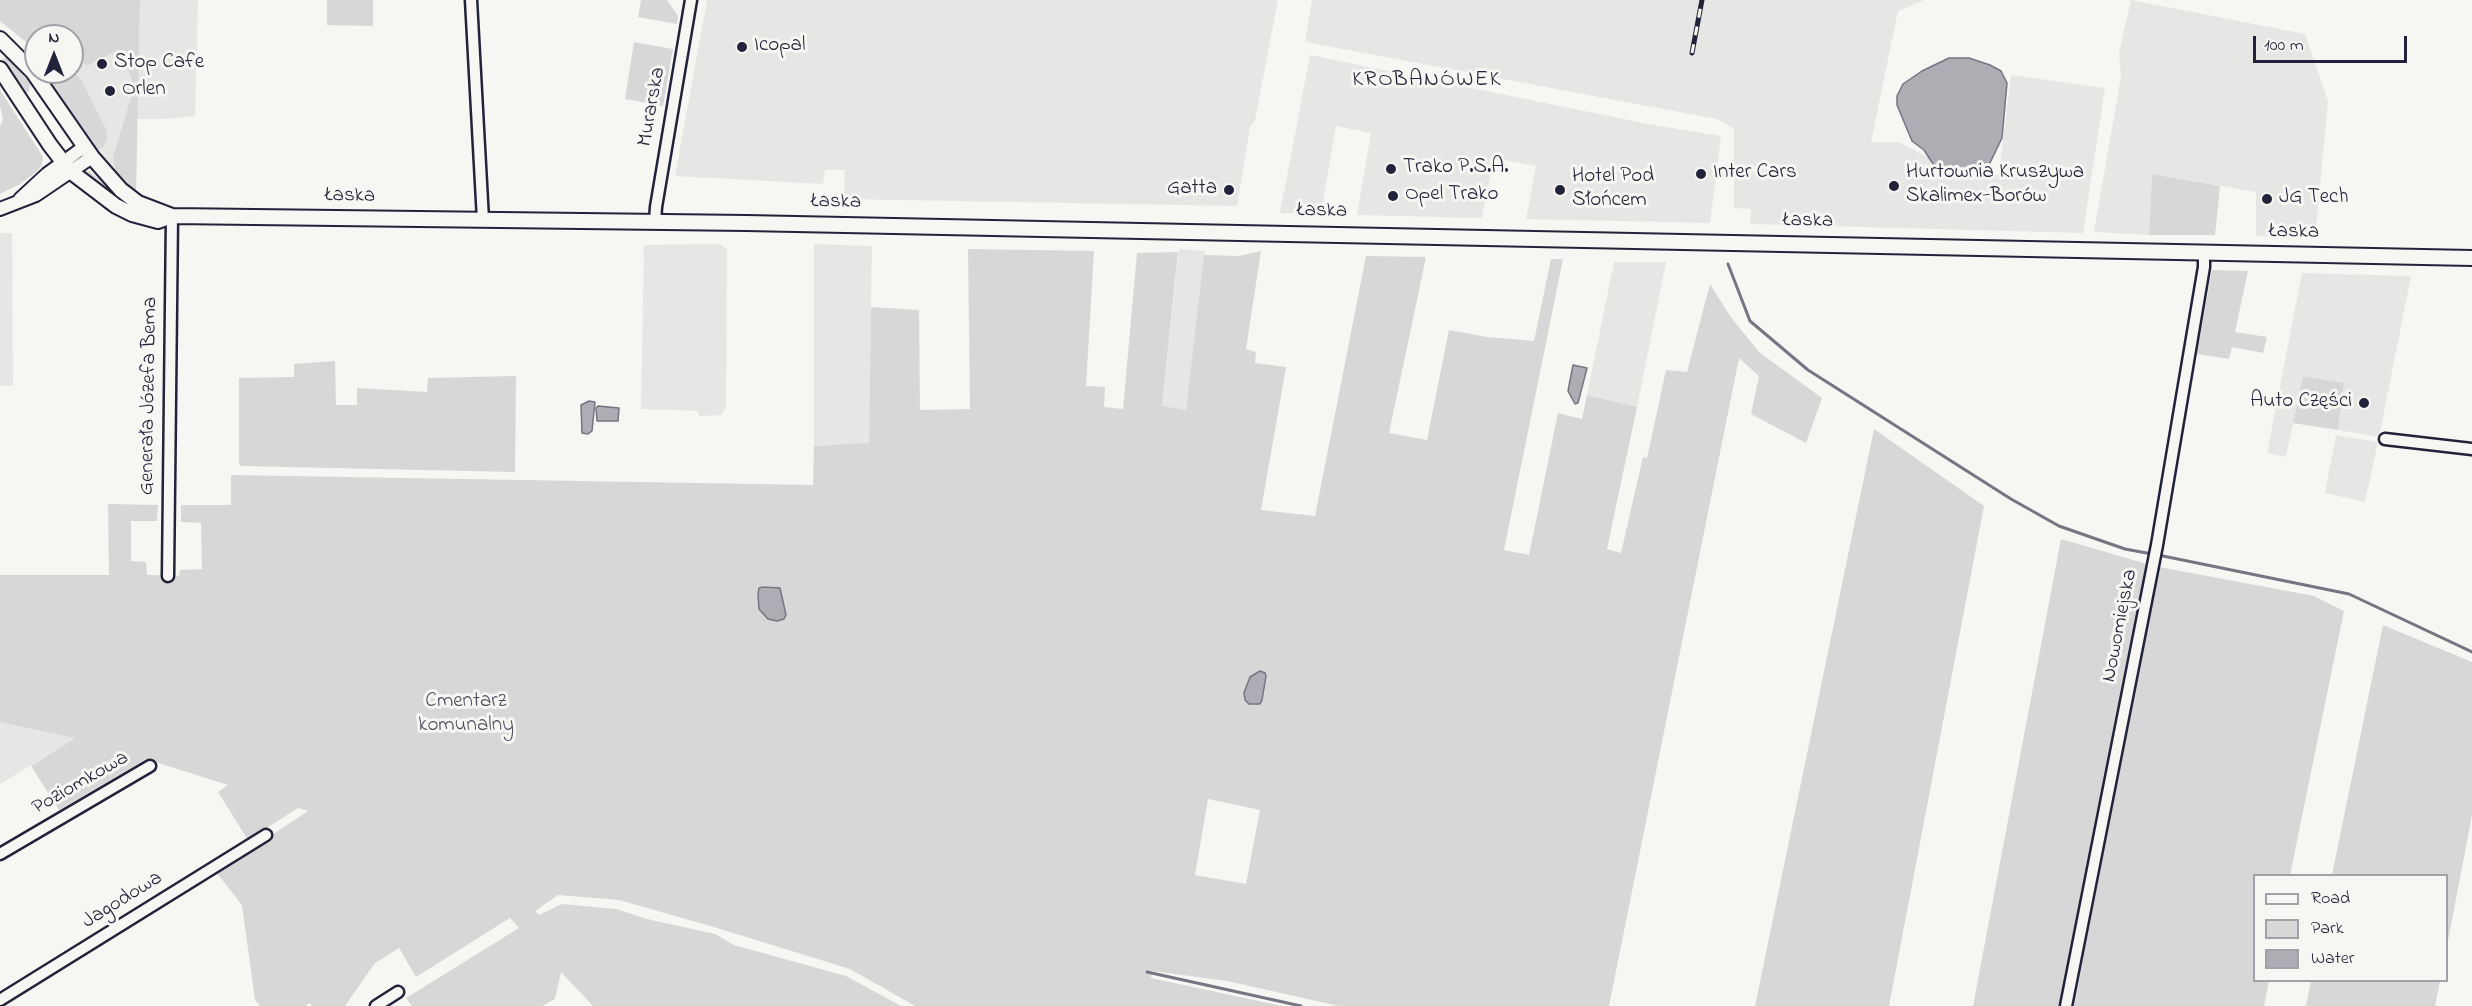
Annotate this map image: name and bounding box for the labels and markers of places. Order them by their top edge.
place label: Icopal [754,34,805,60]
marker: Icopal [735,40,749,54]
place label: Stop Cafe [114,51,204,77]
marker: Stop Cafe [95,57,109,71]
place label: Orlen [122,78,166,104]
marker: Orlen [103,84,117,98]
place label: Trako P.S.A. [1403,156,1508,182]
place label: Inter Cars [1713,161,1797,187]
place label: Hurtownia Kruszywa Skalimex-Borów [1906,161,2084,211]
marker: Trako P.S.A. [1384,162,1398,176]
place label: Hotel Pod Słońcem [1572,165,1654,215]
marker: Inter Cars [1694,167,1708,181]
place label: Gatta [1167,177,1217,203]
marker: Hurtownia Kruszywa Skalimex-Borów [1887,179,1901,193]
marker: Gatta [1222,183,1236,197]
place label: Opel Trako [1405,183,1498,209]
marker: Hotel Pod Słońcem [1553,183,1567,197]
place label: JG Tech [2279,186,2348,212]
marker: Opel Trako [1386,189,1400,203]
marker: JG Tech [2260,192,2274,206]
place label: Auto Części [2250,390,2352,416]
marker: Auto Części [2357,396,2371,410]

